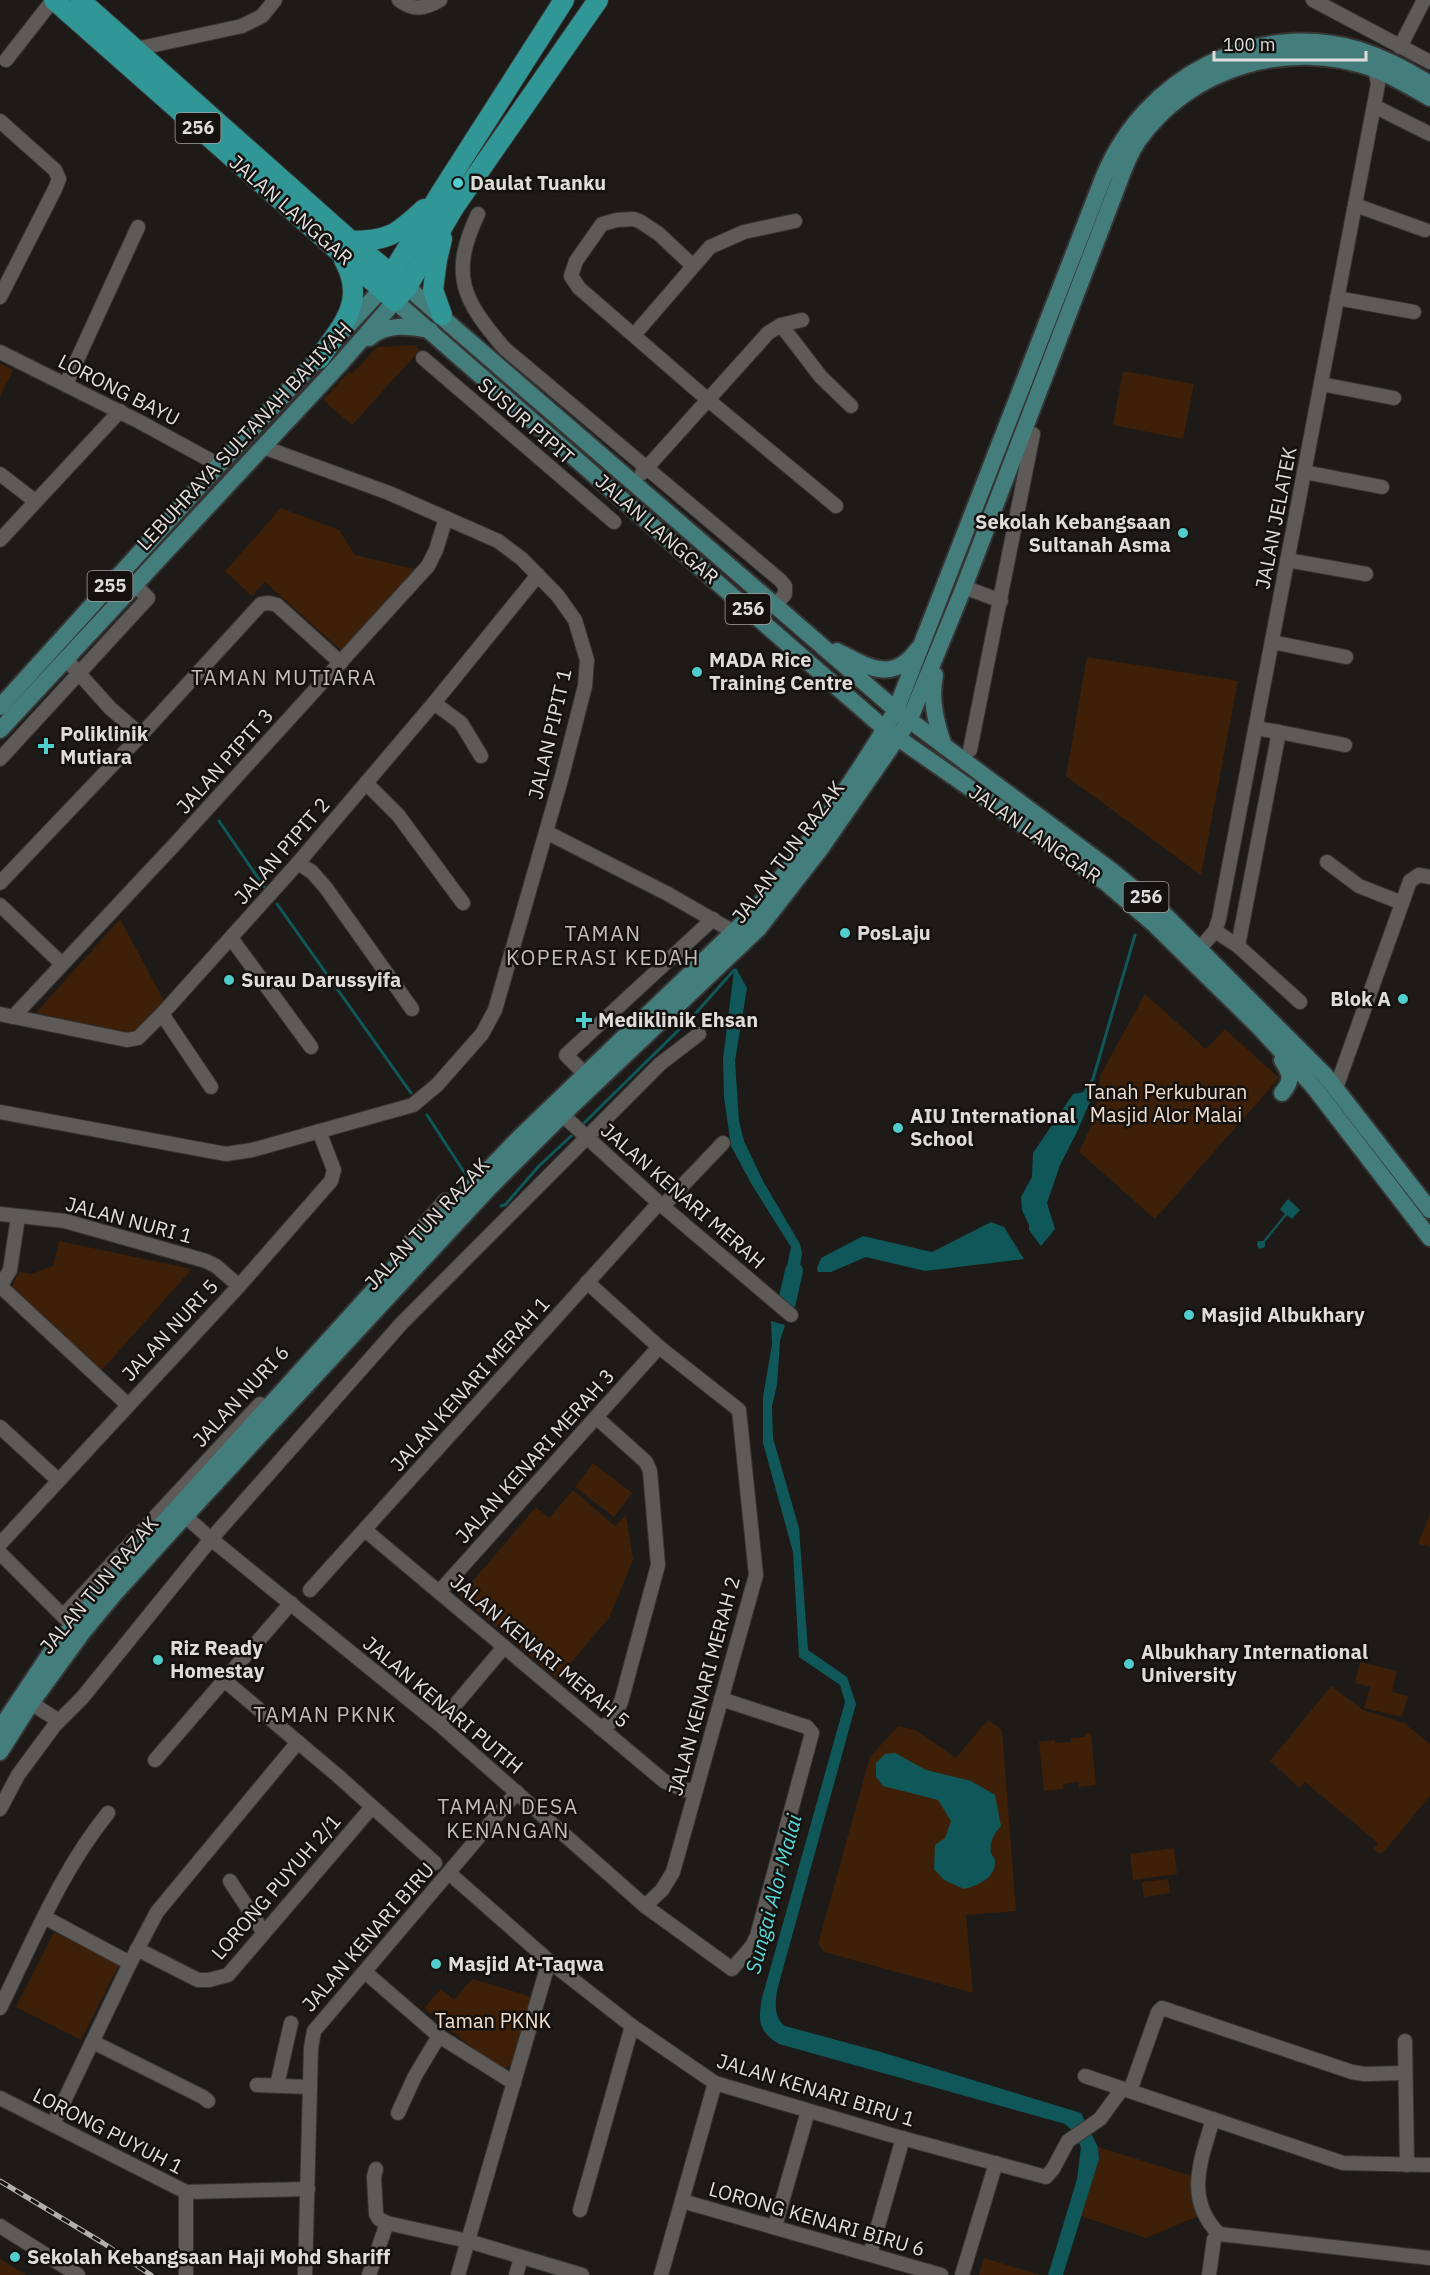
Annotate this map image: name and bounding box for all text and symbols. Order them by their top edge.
scale bar [1214,24,1366,62]
text: 100 m [1223,33,1275,56]
road number: 256 [176,113,220,143]
street label: JALAN LANGGAR [224,148,359,271]
place label: Daulat Tuanku [470,169,606,196]
marker: Daulat Tuanku [451,176,465,190]
street label: LEBUHRAYA SULTANAH BAHIYAH [130,316,357,556]
street label: LORONG BAYU [54,347,185,432]
street label: SUSUR PIPIT [472,371,580,470]
street label: JALAN JELATEK [1248,444,1303,591]
street label: JALAN LANGGAR [590,467,725,590]
place label: Sekolah Kebangsaan Sultanah Asma [975,508,1171,558]
marker: Sekolah Kebangsaan Sultanah Asma [1176,526,1190,540]
road number: 255 [88,571,132,601]
road number: 256 [726,594,771,624]
place label: MADA Rice Training Centre [709,646,853,696]
district label: TAMAN MUTIARA [191,663,377,691]
marker: MADA Rice Training Centre [690,665,704,679]
street label: JALAN PIPIT 1 [521,666,578,802]
street label: JALAN PIPIT 3 [170,702,279,819]
place label: Poliklinik Mutiara [60,720,149,770]
marker: Poliklinik Mutiara [37,737,55,755]
street label: JALAN TUN RAZAK [725,775,850,928]
street label: JALAN LANGGAR [964,778,1107,889]
street label: JALAN PIPIT 2 [228,792,336,910]
road number: 256 [1124,882,1168,912]
district label: TAMAN KOPERASI KEDAH [506,919,700,971]
place label: PosLaju [857,919,931,946]
marker: PosLaju [838,926,852,940]
place label: Surau Darussyifa [241,966,401,993]
marker: Surau Darussyifa [222,973,236,987]
place label: Blok A [1330,985,1391,1012]
marker: Blok A [1396,992,1410,1006]
place label: Mediklinik Ehsan [598,1006,758,1033]
marker: Mediklinik Ehsan [575,1011,593,1029]
park label: Tanah Perkuburan Masjid Alor Malai [1085,1078,1247,1128]
place label: AIU International School [910,1102,1076,1152]
street label: JALAN KENARI MERAH [595,1117,771,1275]
marker: AIU International School [891,1121,905,1135]
street label: JALAN TUN RAZAK [358,1151,495,1296]
street label: JALAN NURI 1 [63,1190,196,1249]
street label: JALAN NURI 5 [115,1273,224,1386]
street label: JALAN KENARI MERAH 1 [384,1291,555,1477]
place label: Masjid Albukhary [1201,1301,1365,1328]
marker: Masjid Albukhary [1182,1308,1196,1322]
street label: JALAN NURI 6 [186,1339,295,1452]
street label: JALAN KENARI MERAH 3 [449,1363,620,1549]
street label: JALAN TUN RAZAK [33,1510,164,1659]
street label: JALAN KENARI MERAH 5 [445,1568,636,1734]
street label: JALAN KENARI MERAH 2 [661,1573,746,1799]
street label: JALAN KENARI PUTIH [358,1630,529,1780]
place label: Riz Ready Homestay [170,1634,265,1684]
place label: Albukhary International University [1141,1638,1368,1688]
marker: Riz Ready Homestay [151,1653,165,1667]
marker: Albukhary International University [1122,1657,1136,1671]
district label: TAMAN PKNK [253,1700,397,1728]
district label: TAMAN DESA KENANGAN [437,1792,579,1844]
street label: LORONG PUYUH 2/1 [205,1808,346,1965]
water label: Sungai Alor Malai [738,1810,808,1977]
street label: JALAN KENARI BIRU [295,1857,440,2017]
place label: Masjid At-Taqwa [448,1950,604,1977]
marker: Masjid At-Taqwa [429,1957,443,1971]
park label: Taman PKNK [435,2007,552,2034]
street label: JALAN KENARI BIRU 1 [714,2047,918,2133]
street label: LORONG PUYUH 1 [29,2081,188,2180]
street label: LORONG KENARI BIRU 6 [706,2175,928,2262]
place label: Sekolah Kebangsaan Haji Mohd Shariff [27,2243,390,2270]
marker: Sekolah Kebangsaan Haji Mohd Shariff [8,2250,22,2264]

